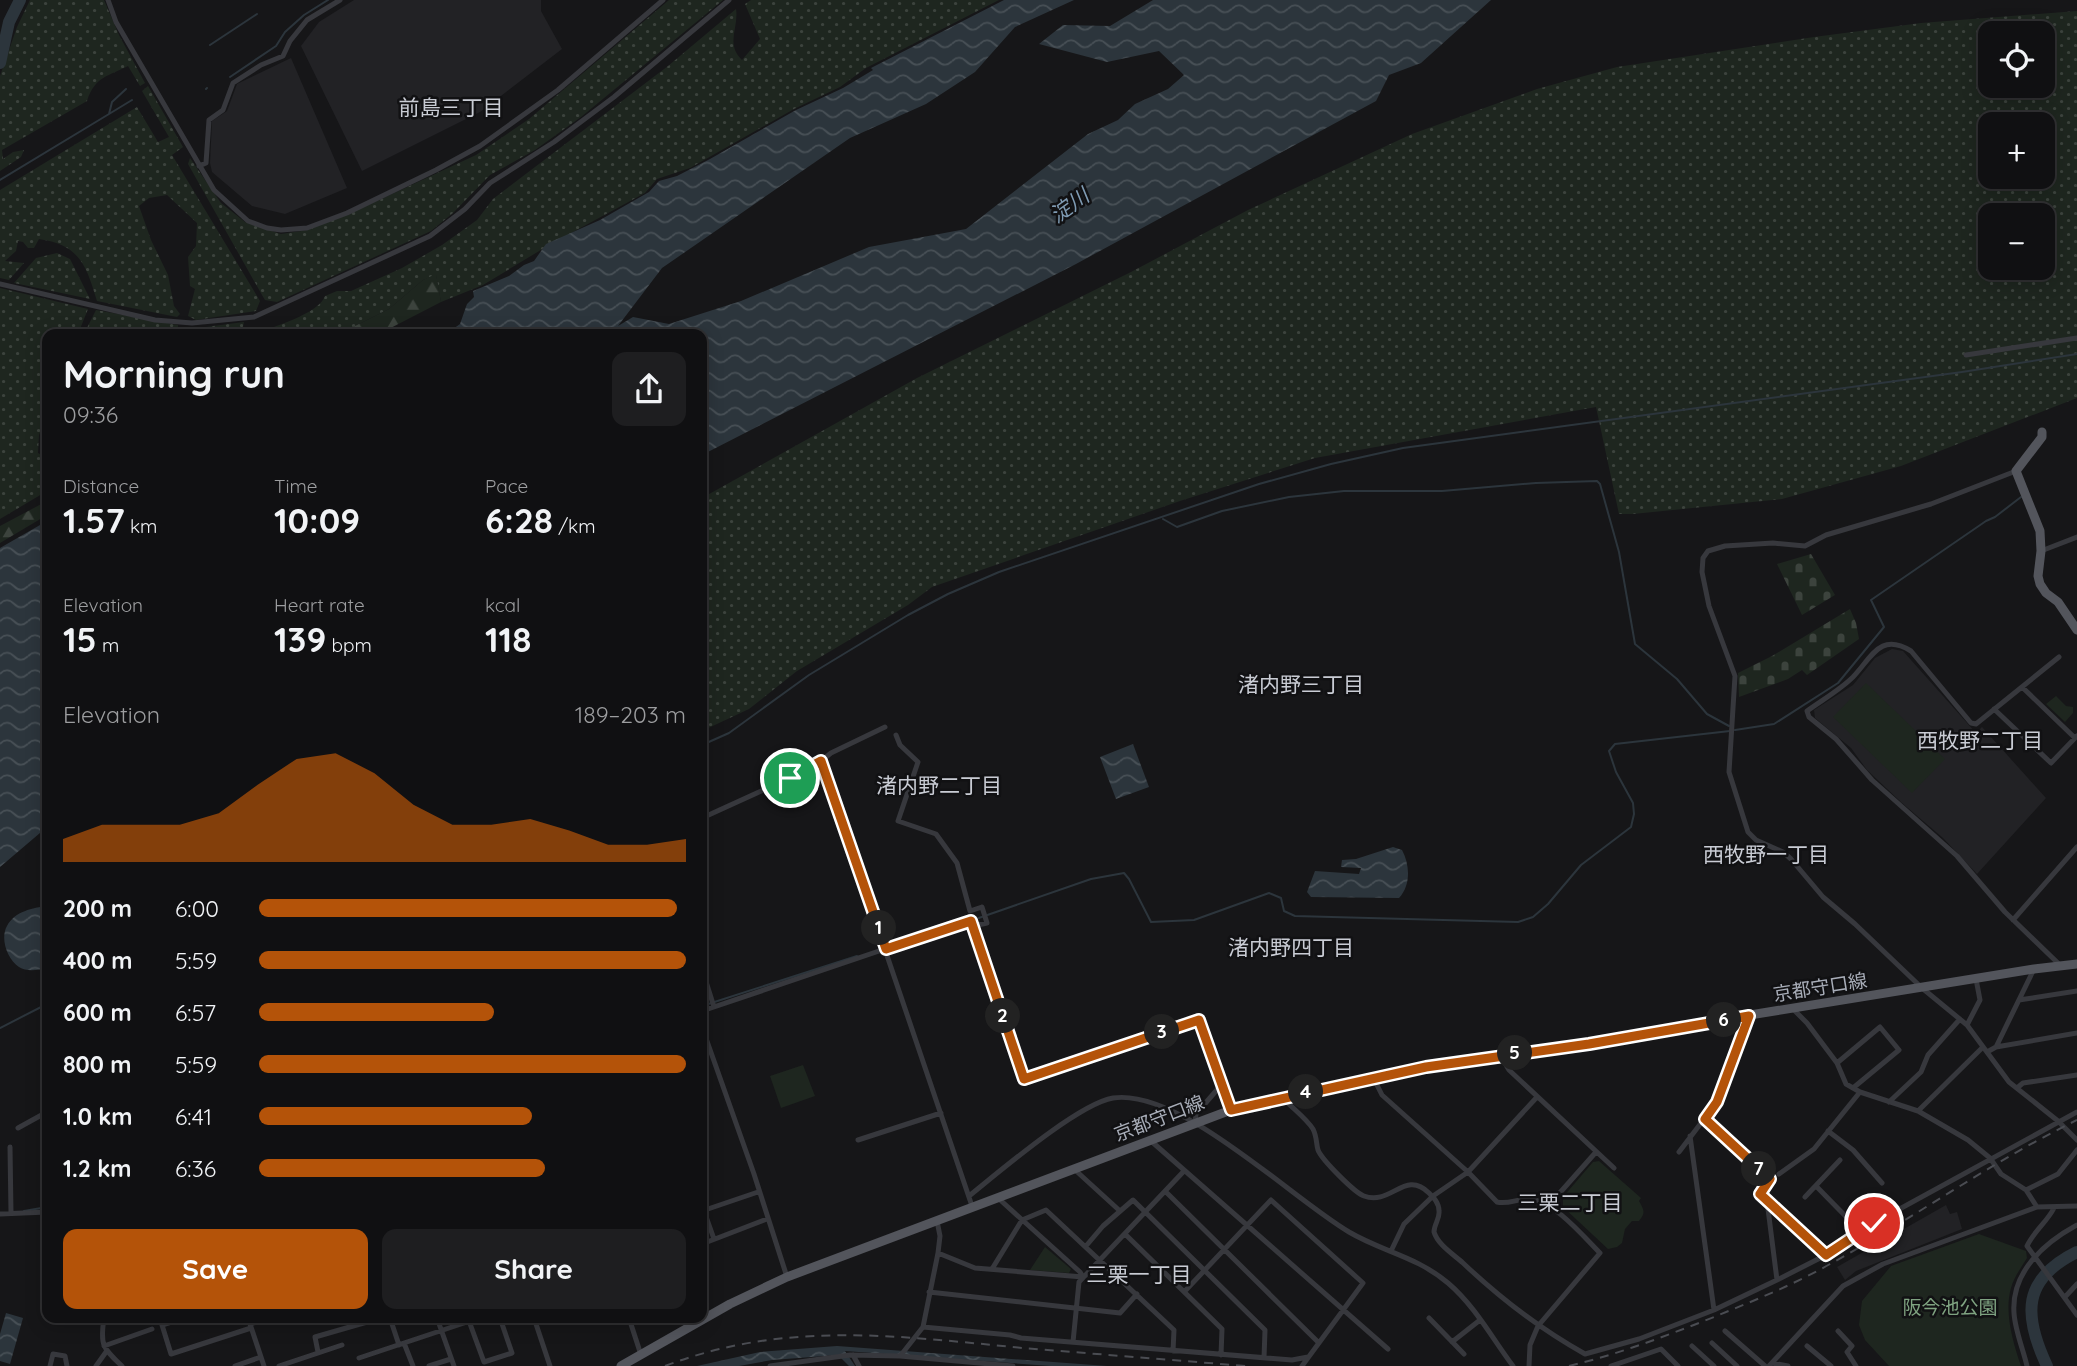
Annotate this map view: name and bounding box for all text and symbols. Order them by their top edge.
map controls [1978,21,2055,280]
button: locate [1978,21,2055,98]
district label: 前島三丁目 [399,94,504,120]
button: + [1978,112,2055,189]
water label: 淀川 [1044,181,1095,228]
button: − [1978,203,2055,280]
text: Morning run [63,350,285,398]
button: share [612,352,686,426]
text: 09:36 [63,400,118,429]
text: Distance [63,474,139,498]
text: Time [274,474,318,498]
text: Pace [485,474,528,498]
text: 1.57 [63,498,125,542]
text: 10:09 [274,498,360,542]
text: 6:28 [485,498,553,542]
text: km [125,514,157,538]
text: /km [553,514,596,538]
text: Elevation [63,593,143,617]
text: Heart rate [274,593,365,617]
text: kcal [485,593,520,617]
text: 15 [63,617,97,661]
text: 139 [274,617,326,661]
text: 118 [485,617,531,661]
text: m [97,633,119,657]
text: bpm [326,633,372,657]
district label: 渚内野三丁目 [1238,671,1364,697]
text: Elevation [63,700,160,729]
text: 189–203 m [575,700,686,729]
district label: 西牧野二丁目 [1917,727,2043,753]
pin [760,748,820,808]
icon: arrive [771,759,809,797]
district label: 渚内野二丁目 [876,772,1002,798]
district label: 西牧野一丁目 [1703,841,1829,867]
text: 200 m [63,894,132,923]
text: 6:00 [175,894,219,923]
pin: 1 [862,911,896,946]
text: 1 [875,915,882,939]
district label: 渚内野四丁目 [1228,934,1354,960]
text: 400 m [63,946,132,975]
text: 5:59 [175,946,217,975]
street label: 京都守口線 [1771,968,1869,1006]
text: 600 m [63,998,132,1027]
text: 6:57 [175,998,216,1027]
pin: 2 [986,998,1020,1034]
pin: 6 [1706,1002,1742,1038]
text: 2 [997,1003,1008,1027]
text: 6 [1718,1007,1729,1031]
pin: 3 [1144,1014,1180,1050]
text: 3 [1156,1019,1167,1043]
pin: 5 [1498,1036,1532,1070]
text: 5 [1509,1040,1520,1064]
text: 800 m [63,1050,132,1079]
text: 5:59 [175,1050,217,1079]
pin: 4 [1288,1074,1324,1110]
text: 4 [1300,1079,1311,1103]
street label: 京都守口線 [1110,1090,1208,1146]
text: 1.0 km [63,1102,133,1131]
text: 6:41 [175,1102,212,1131]
pin: 7 [1742,1152,1776,1186]
text: 1.2 km [63,1154,132,1183]
text: 6:36 [175,1154,216,1183]
text: 7 [1753,1156,1764,1180]
district label: 三栗二丁目 [1518,1189,1623,1215]
pin [1844,1193,1904,1253]
icon: check [1855,1204,1893,1242]
button: Save [63,1229,368,1309]
button: Share [382,1229,686,1309]
district label: 三栗一丁目 [1087,1261,1192,1287]
park label: 阪今池公園 [1902,1295,1998,1319]

